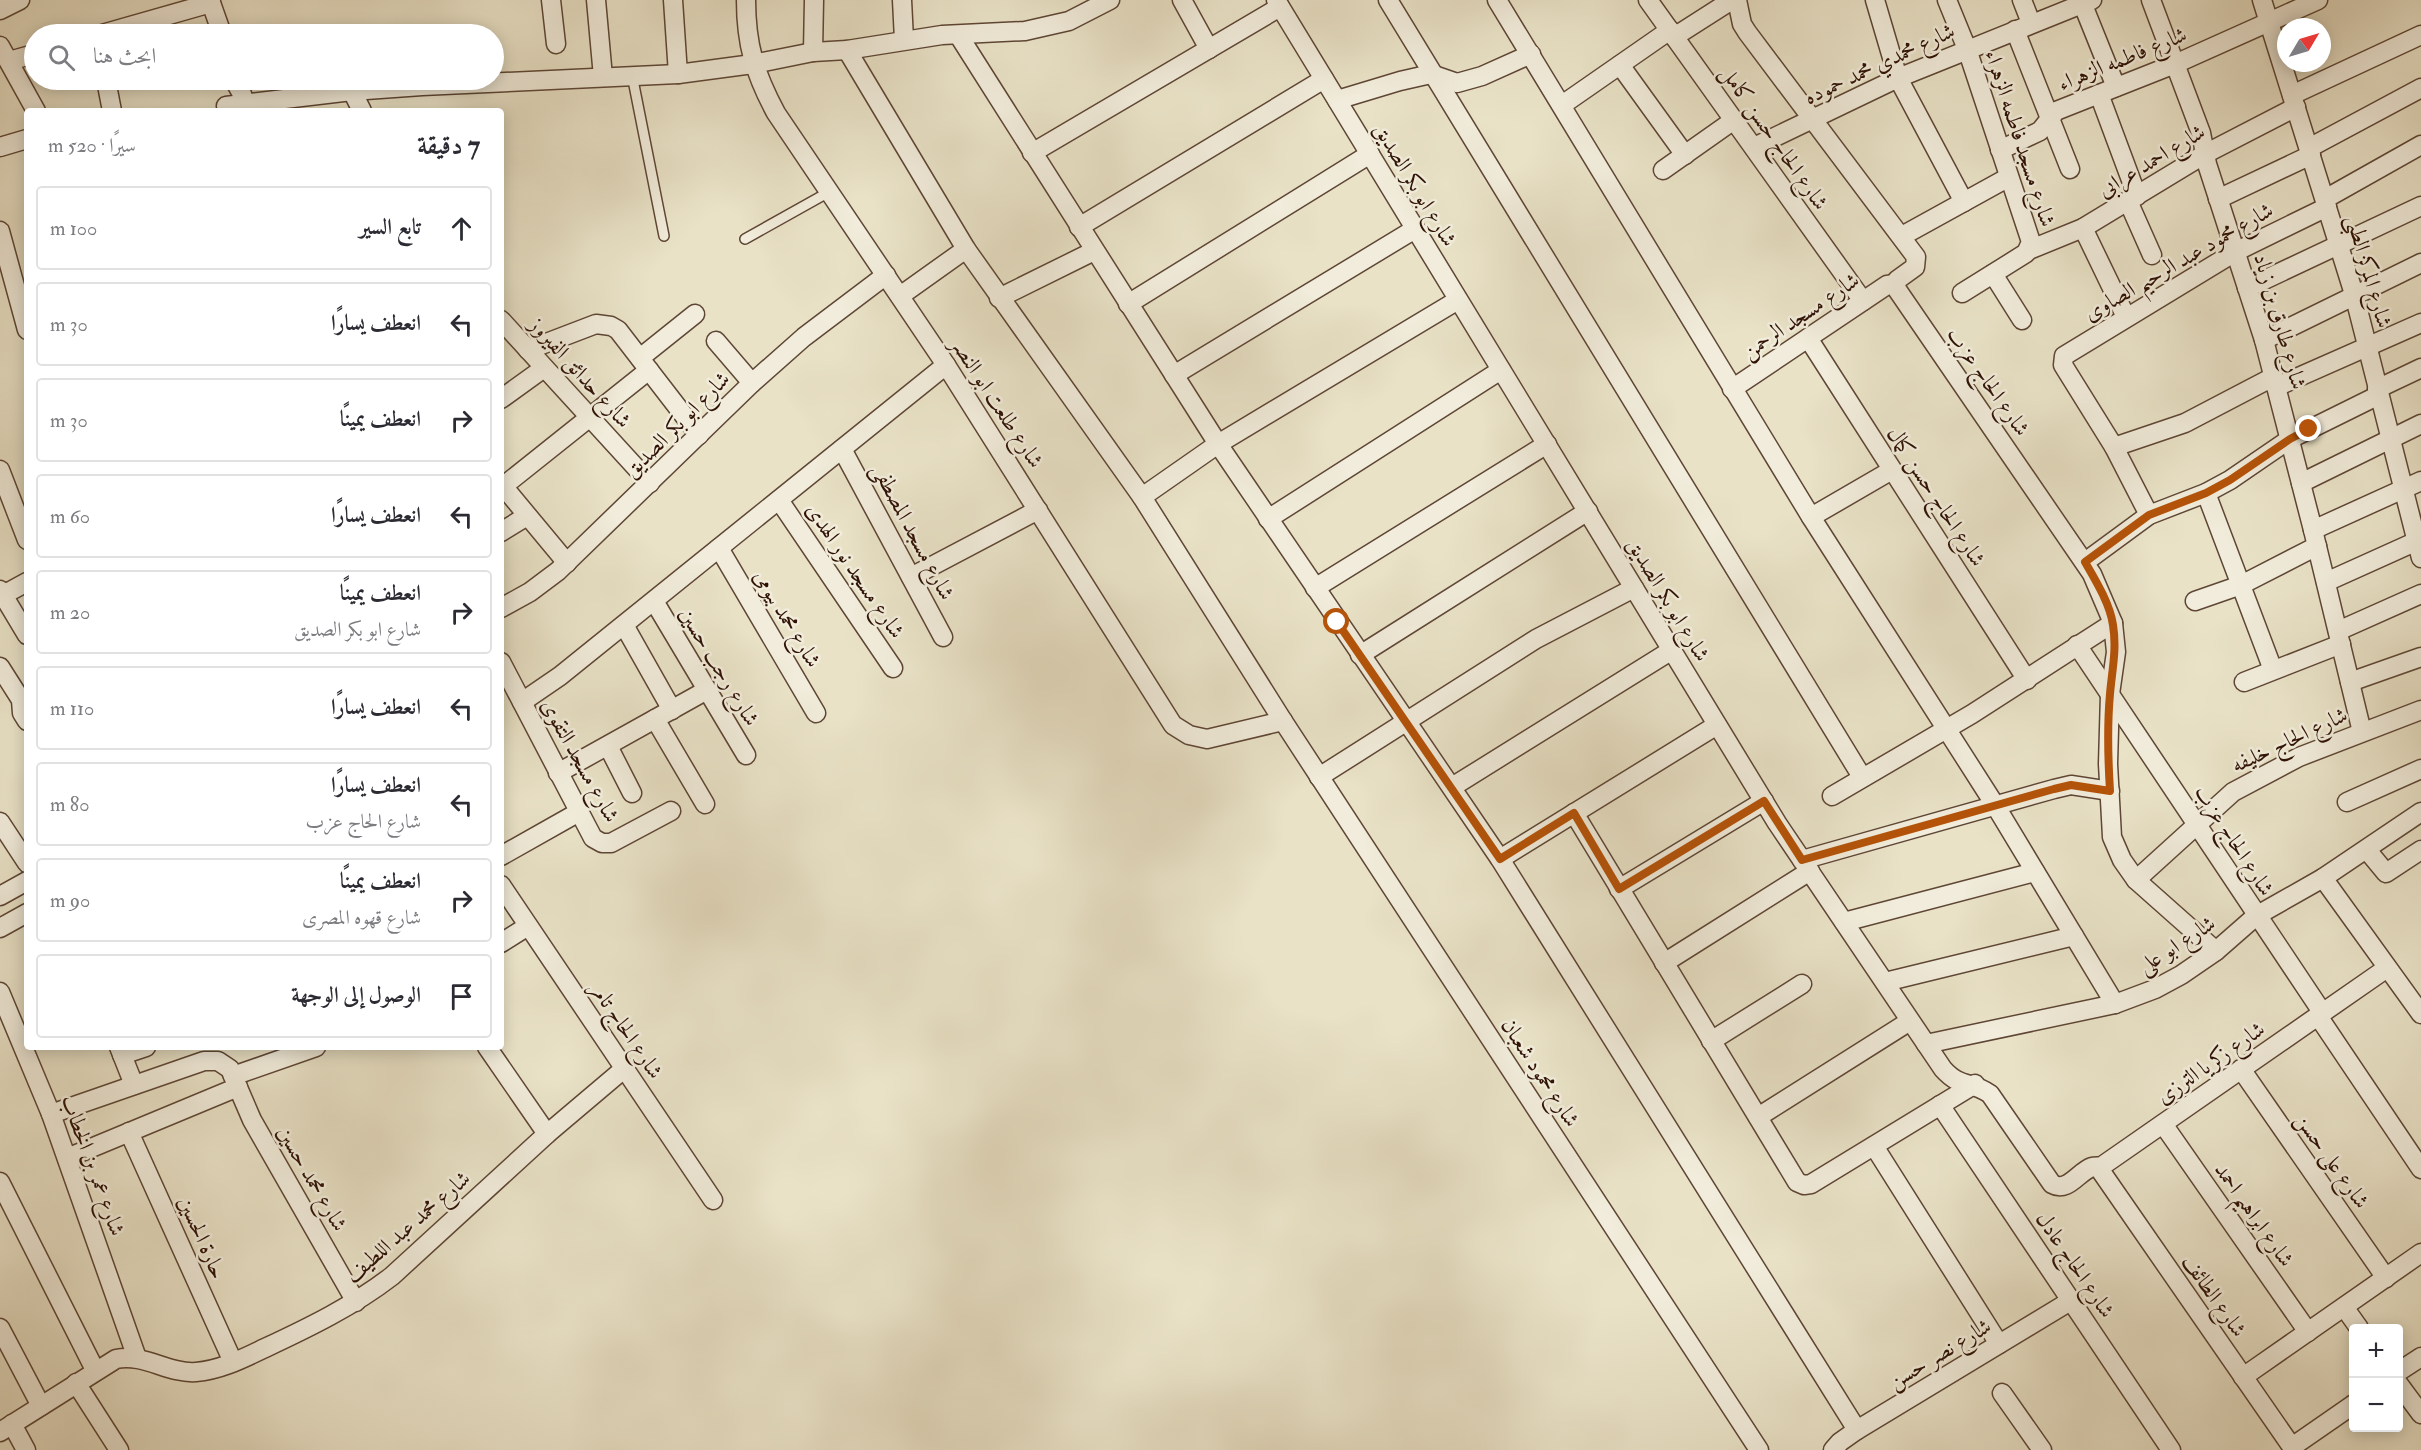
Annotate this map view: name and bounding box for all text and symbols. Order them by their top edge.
street label: شارع محمدي محمد حموده [1799,17,1961,115]
north arrow [2277,18,2331,72]
street label: شارع فاطمه الزهراء [2054,20,2192,101]
search box [24,24,504,90]
icon: search [45,41,78,74]
text: ابحث هنا [93,42,156,70]
street label: شارع مسجد فاطمه الزهراء [1974,46,2062,232]
street label: شارع الحاج حسن كامل [1710,60,1835,218]
street label: شارع ابو بكر الصديق [1364,117,1463,254]
street label: شارع احمد عرابى [2093,118,2212,207]
text: 7 دقيقة [417,130,480,162]
text: سيرًا · 520 m [48,133,136,158]
street label: شارع محمود عبد الرحيم الصاوى [2079,196,2282,334]
street label: شارع المركز الطبى [2336,211,2399,332]
icon: ahead [445,212,478,245]
text: تابع السير [359,213,421,241]
text: 100 m [50,216,97,241]
street label: شارع طارق بن زياد [2243,250,2313,394]
street label: شارع مسجد الرحمن [1736,266,1867,369]
icon: left [445,308,478,341]
text: انعطف يسارًا [331,309,421,337]
street label: شارع حدائق الفيروز [519,310,638,437]
text: 30 m [50,312,88,337]
street label: شارع الحاج عزب [1936,322,2036,444]
street label: شارع طلعت ابو النصر [940,330,1050,475]
street label: شارع ابو بكر الصديق [617,365,739,487]
icon: right [445,404,478,437]
text: انعطف يمينًا [340,405,421,433]
text: 30 m [50,408,88,433]
route end [2295,415,2321,441]
street label: شارع الحاج حسن كمال [1876,421,1992,575]
street label: شارع مسجد المصطفى [862,458,961,607]
street label: شارع مسجد نور الهدى [796,497,911,646]
icon: left [445,500,478,533]
text: انعطف يسارًا [331,501,421,529]
text: 60 m [50,504,90,529]
street label: شارع ابو بكر الصديق [1617,532,1716,669]
street label: شارع محمد بيومى [743,564,827,675]
text: انعطف يمينًا [340,579,421,607]
icon: right [445,596,478,629]
text: 20 m [50,600,90,625]
street label: شارع رجب حسين [669,602,766,733]
route start [1323,608,1349,634]
text: شارع ابو بكر الصديق [294,617,421,642]
icon: left [445,692,478,725]
text: انعطف يسارًا [331,693,421,721]
street label: شارع مسجد التقوى [531,694,626,829]
text: 110 m [50,696,94,721]
street label: شارع الحاج خليفه [2227,701,2354,784]
text: انعطف يسارًا [331,771,421,799]
street label: شارع الحاج عزب [2184,780,2280,904]
icon: left [445,788,478,821]
text: 80 m [50,792,89,817]
text: شارع الحاج عزب [306,809,421,834]
text: انعطف يمينًا [340,867,421,895]
icon: right [445,884,478,917]
text: 90 m [50,888,90,913]
text: شارع قهوه المصرى [302,905,421,930]
street label: شارع ابو على [2132,909,2223,984]
street label: شارع الحاج تامر [579,975,669,1087]
icon: arrive [445,980,478,1013]
text: الوصول إلى الوجهة [291,981,421,1009]
street label: شارع محمود شعبان [1491,1013,1586,1135]
street label: شارع زكريا الترزى [2151,1015,2273,1114]
street label: شارع عمر بن الخطاب [51,1091,131,1241]
street label: شارع على حسن [2286,1107,2376,1216]
street label: شارع محمد حسين [267,1121,354,1238]
street label: شارع ابراهيم احمد [2202,1157,2300,1276]
street label: شارع محمد عبد اللطيف [339,1165,479,1292]
street label: حارة الحسين [171,1192,233,1283]
street label: شارع الحاج عادل [2025,1206,2121,1326]
street label: شارع الطائف [2172,1249,2253,1345]
street label: شارع نصر حسن [1883,1312,1998,1399]
map controls [2349,1324,2403,1432]
button: + [2349,1324,2403,1378]
button: − [2349,1378,2403,1432]

